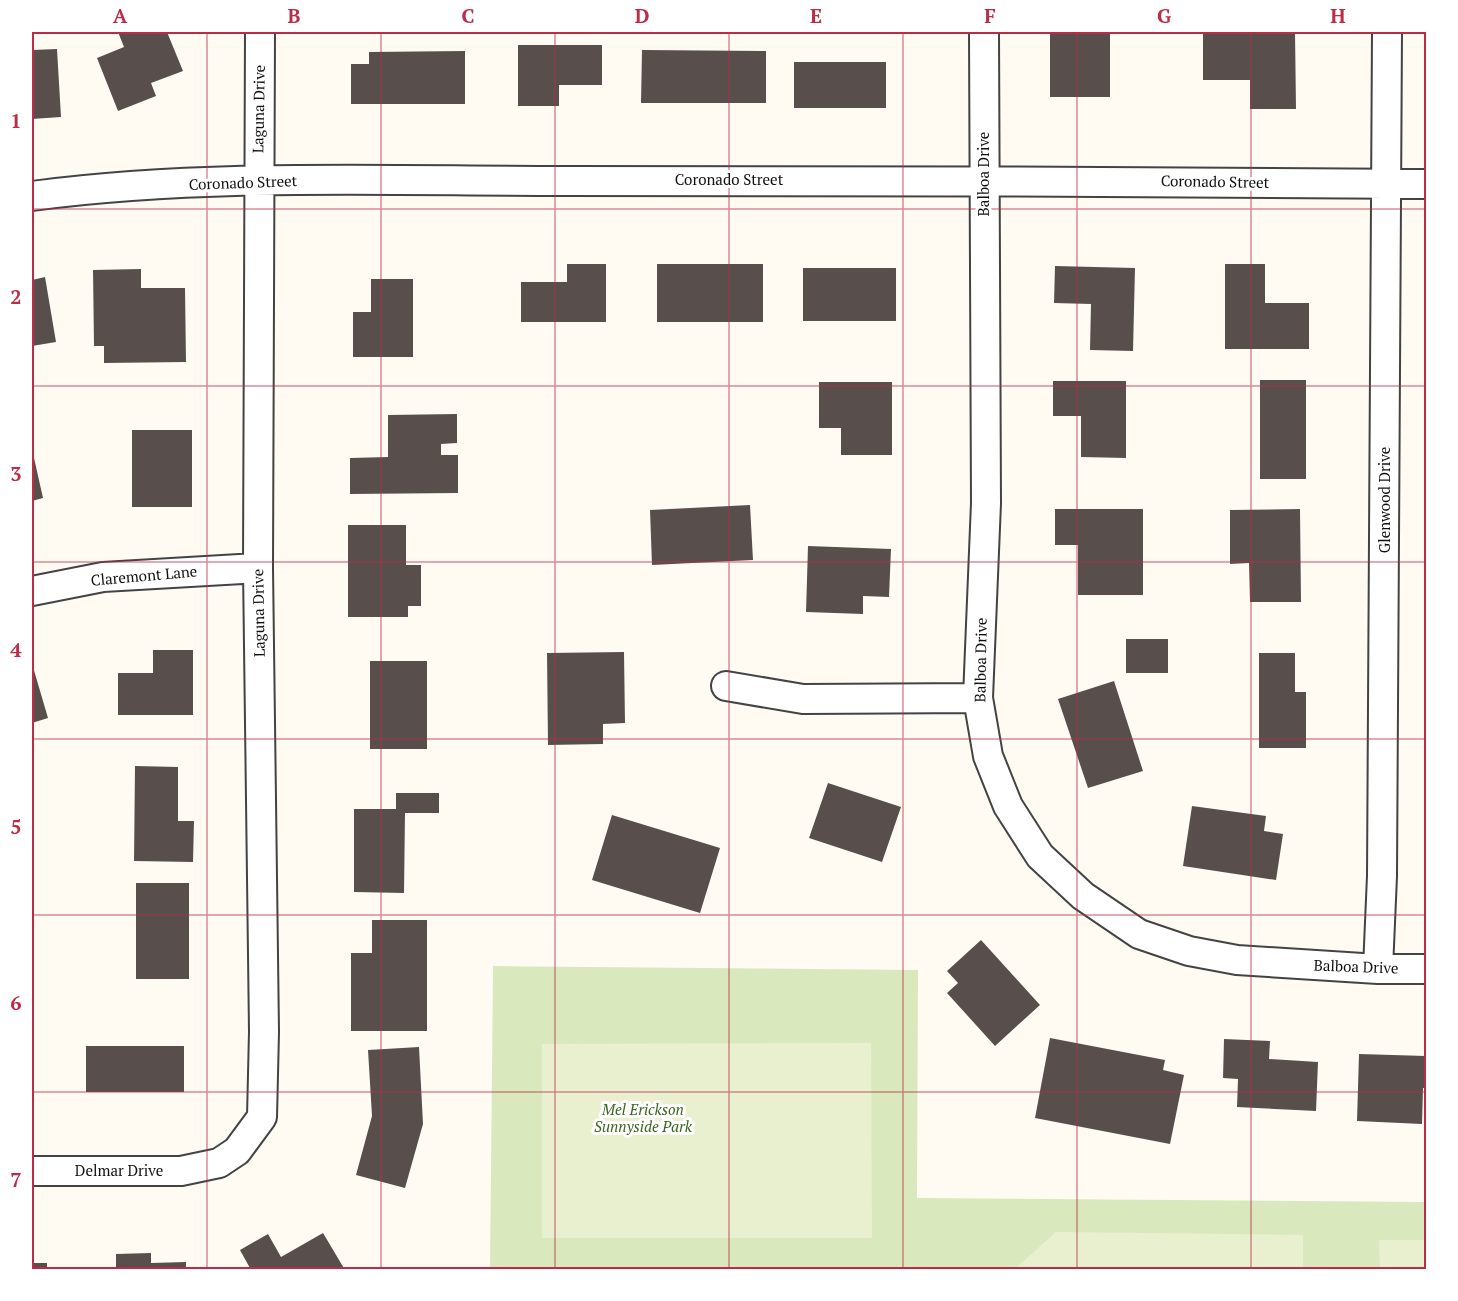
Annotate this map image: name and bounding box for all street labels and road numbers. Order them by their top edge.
street label: Laguna Drive [247,65,269,153]
street label: Balboa Drive [973,132,993,216]
street label: Coronado Street [675,169,784,189]
street label: Coronado Street [188,170,298,194]
street label: Coronado Street [1161,170,1270,192]
street label: Glenwood Drive [1374,447,1394,553]
street label: Claremont Lane [90,560,198,590]
street label: Laguna Drive [247,569,269,657]
street label: Balboa Drive [969,617,991,703]
street label: Balboa Drive [1313,955,1399,977]
street label: Delmar Drive [75,1160,163,1180]

